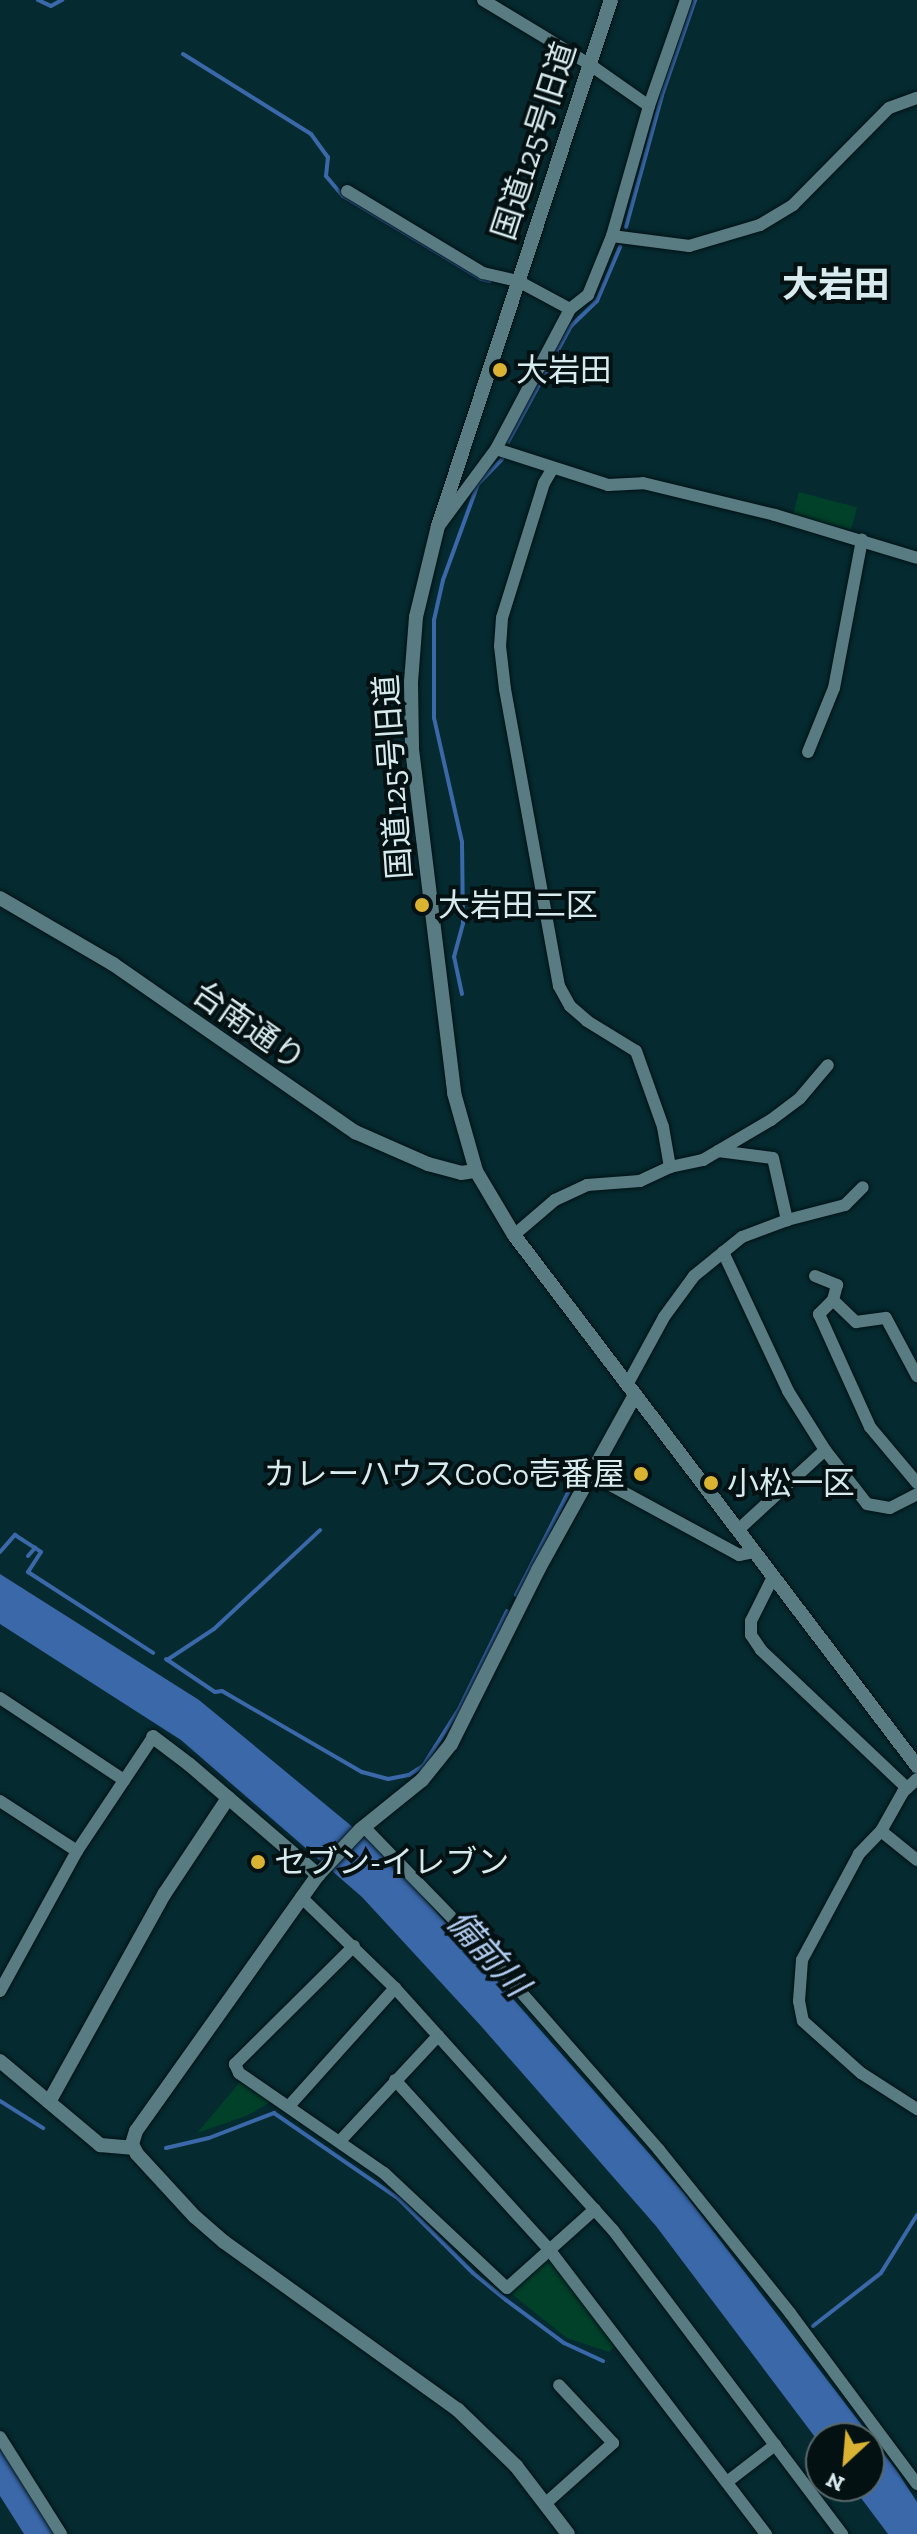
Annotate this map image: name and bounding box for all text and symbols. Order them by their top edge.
street label: 国道125号旧道 [484,37,584,245]
district label: 大岩田 [782,263,890,307]
place label: 大岩田 [516,351,612,389]
marker: 大岩田 [491,361,509,379]
street label: 国道125号旧道 [367,673,419,881]
place label: 大岩田二区 [438,886,598,924]
marker: 大岩田二区 [413,896,431,914]
street label: 台南通り [186,974,312,1078]
place label: カレーハウスCoCo壱番屋 [263,1455,625,1493]
place label: 小松一区 [727,1464,855,1502]
marker: カレーハウスCoCo壱番屋 [632,1465,650,1483]
marker: 小松一区 [702,1474,720,1492]
place label: セブン-イレブン [274,1843,509,1881]
marker: セブン-イレブン [249,1853,267,1871]
water label: 備前川 [439,1901,537,2005]
north arrow [805,2422,885,2502]
text: N [822,2466,849,2498]

